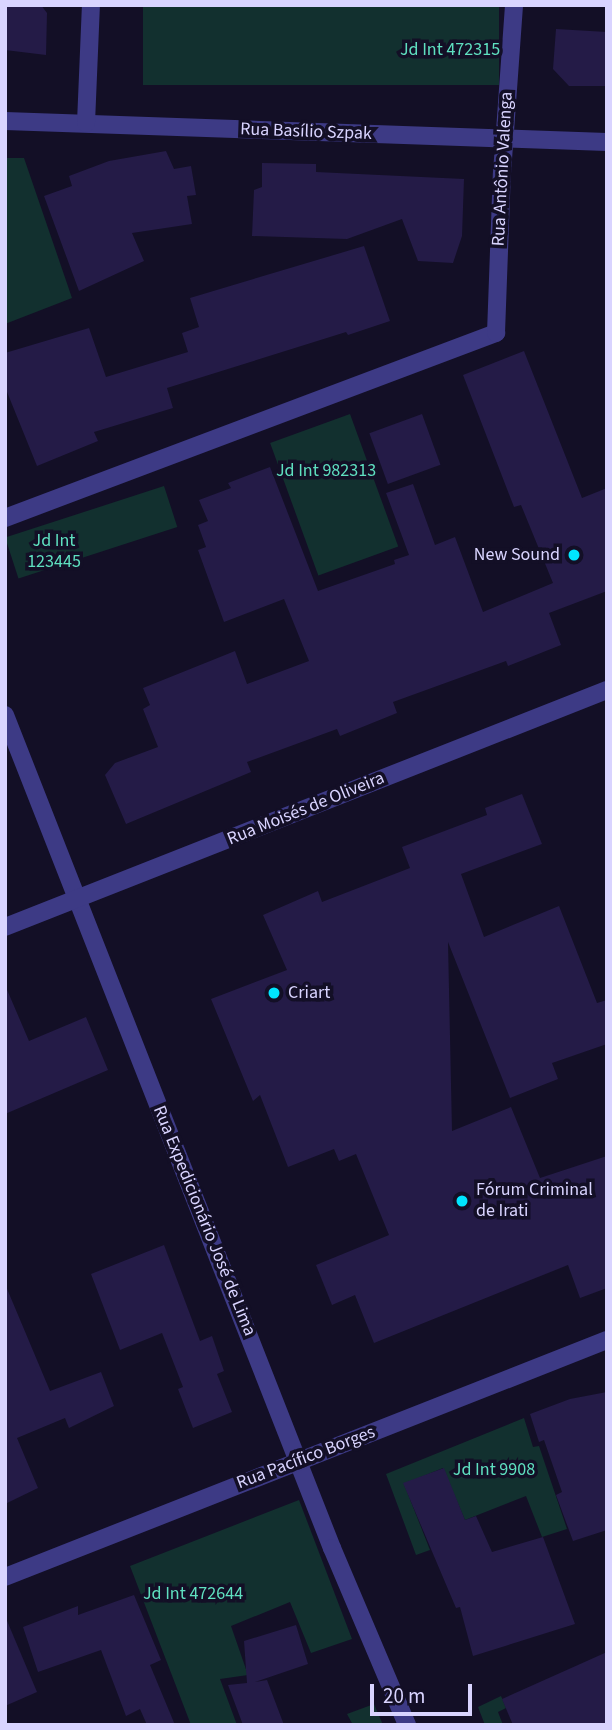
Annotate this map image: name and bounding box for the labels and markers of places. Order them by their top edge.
place label: New Sound [474,544,560,566]
marker: New Sound [566,547,582,563]
place label: Criart [288,982,330,1004]
marker: Criart [266,985,282,1001]
place label: Fórum Criminal de Irati [476,1180,593,1222]
marker: Fórum Criminal de Irati [454,1193,470,1209]

